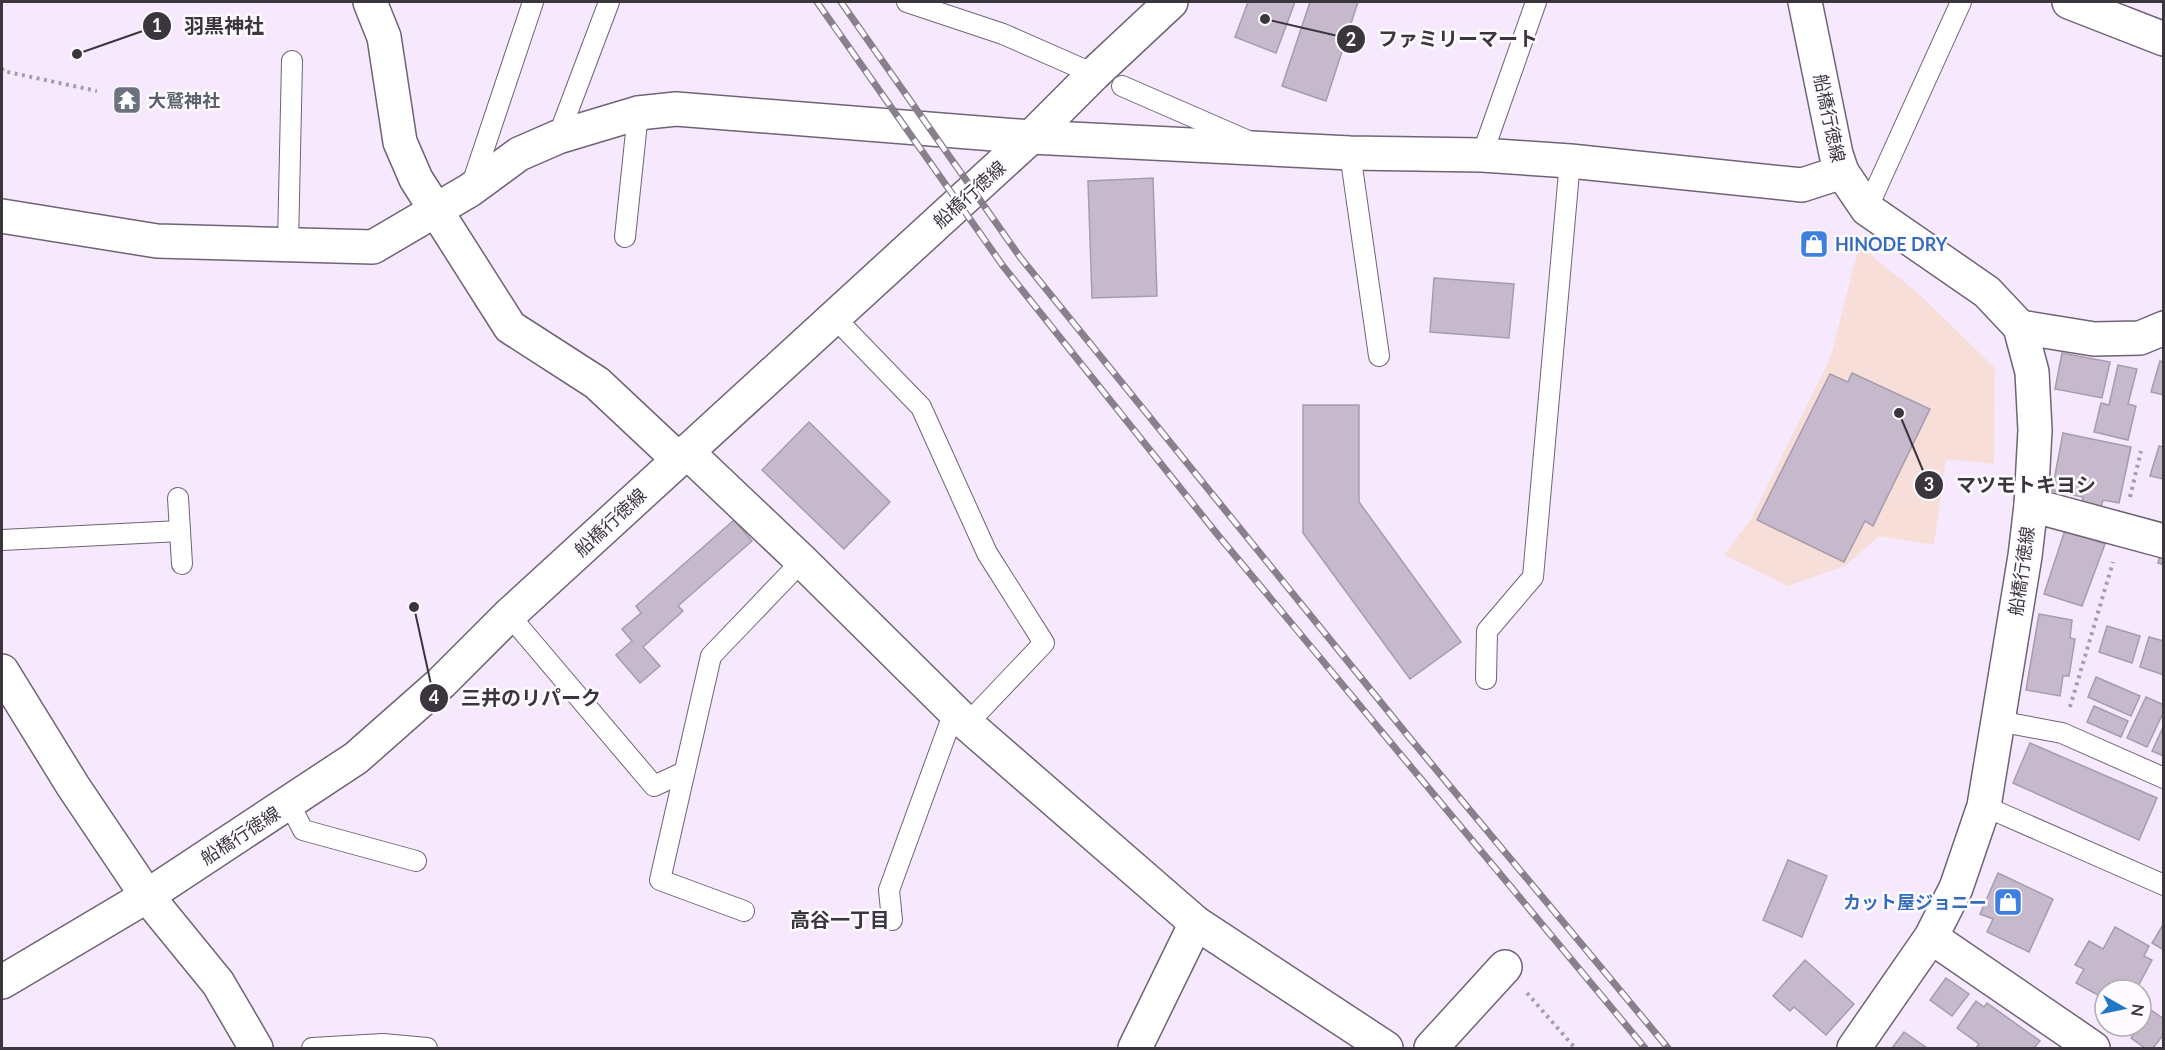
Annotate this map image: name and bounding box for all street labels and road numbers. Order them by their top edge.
street label: 船橋行徳線 [1810,72,1850,164]
street label: 船橋行徳線 [928,156,1010,232]
street label: 船橋行徳線 [570,483,650,561]
street label: 船橋行徳線 [2004,525,2038,617]
street label: 船橋行徳線 [196,801,284,869]

